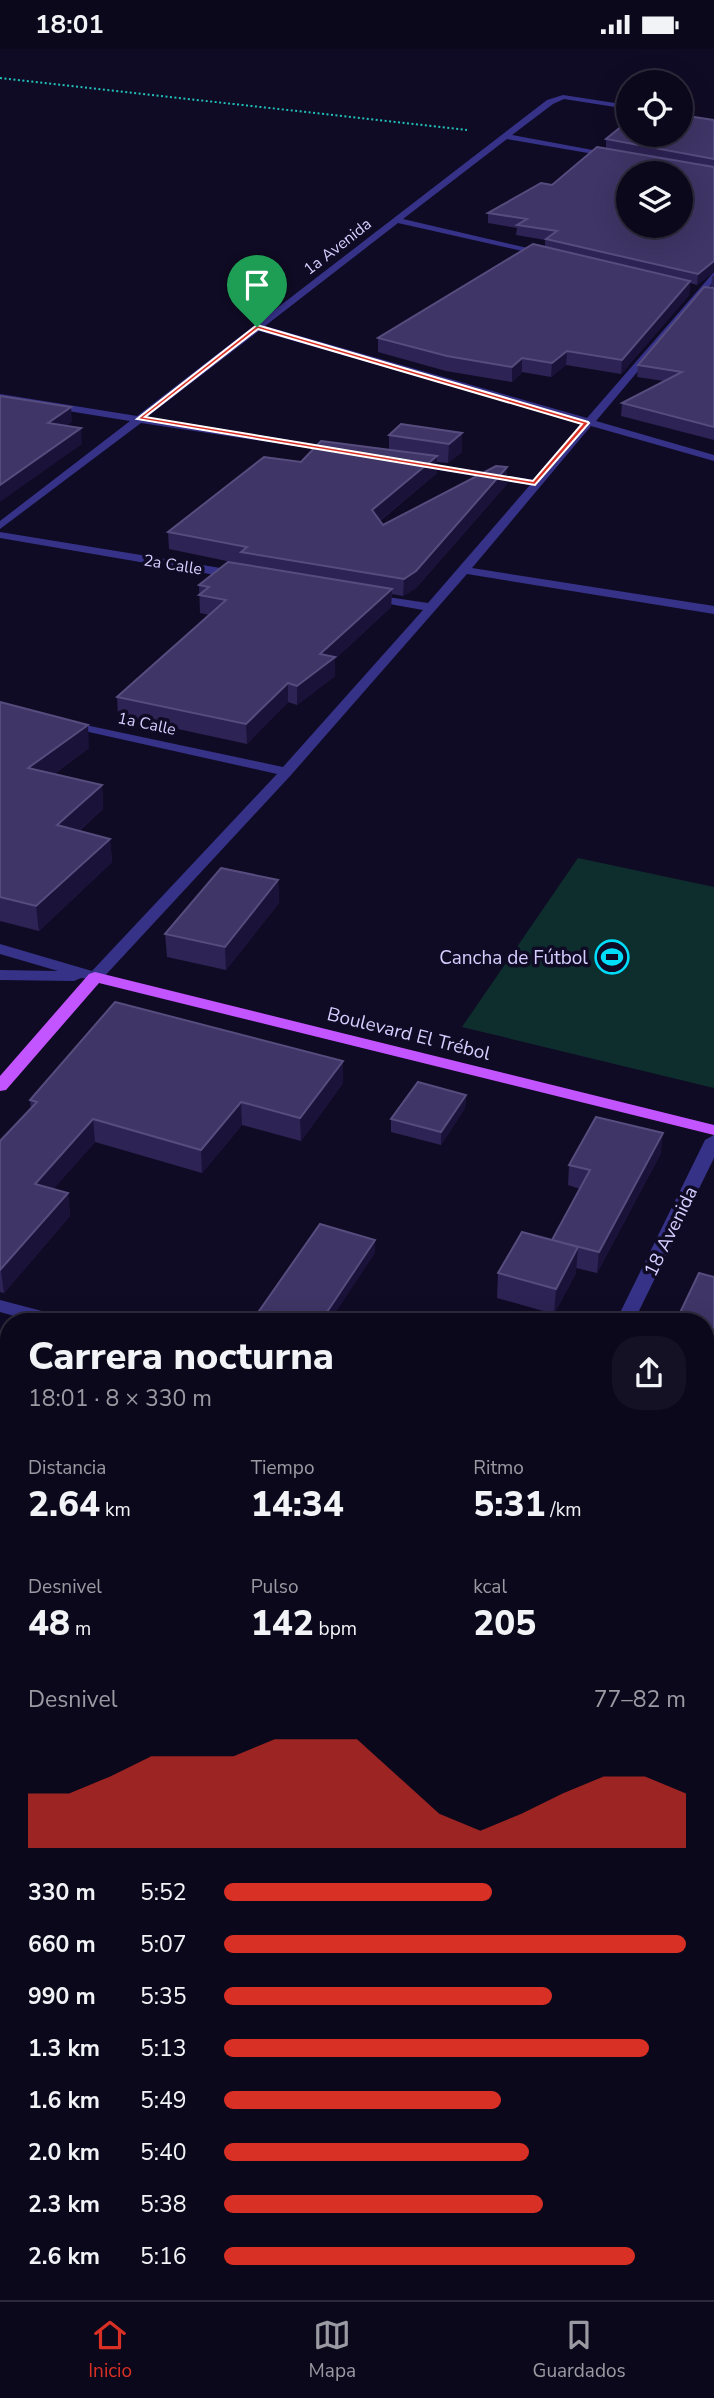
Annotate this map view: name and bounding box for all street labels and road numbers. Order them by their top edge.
street label: 1a Avenida [299,213,376,280]
street label: 2a Calle [142,550,204,580]
street label: 1a Calle [116,707,178,741]
street label: Boulevard El Trébol [324,1001,494,1067]
street label: 18 Avenida [638,1182,704,1281]

